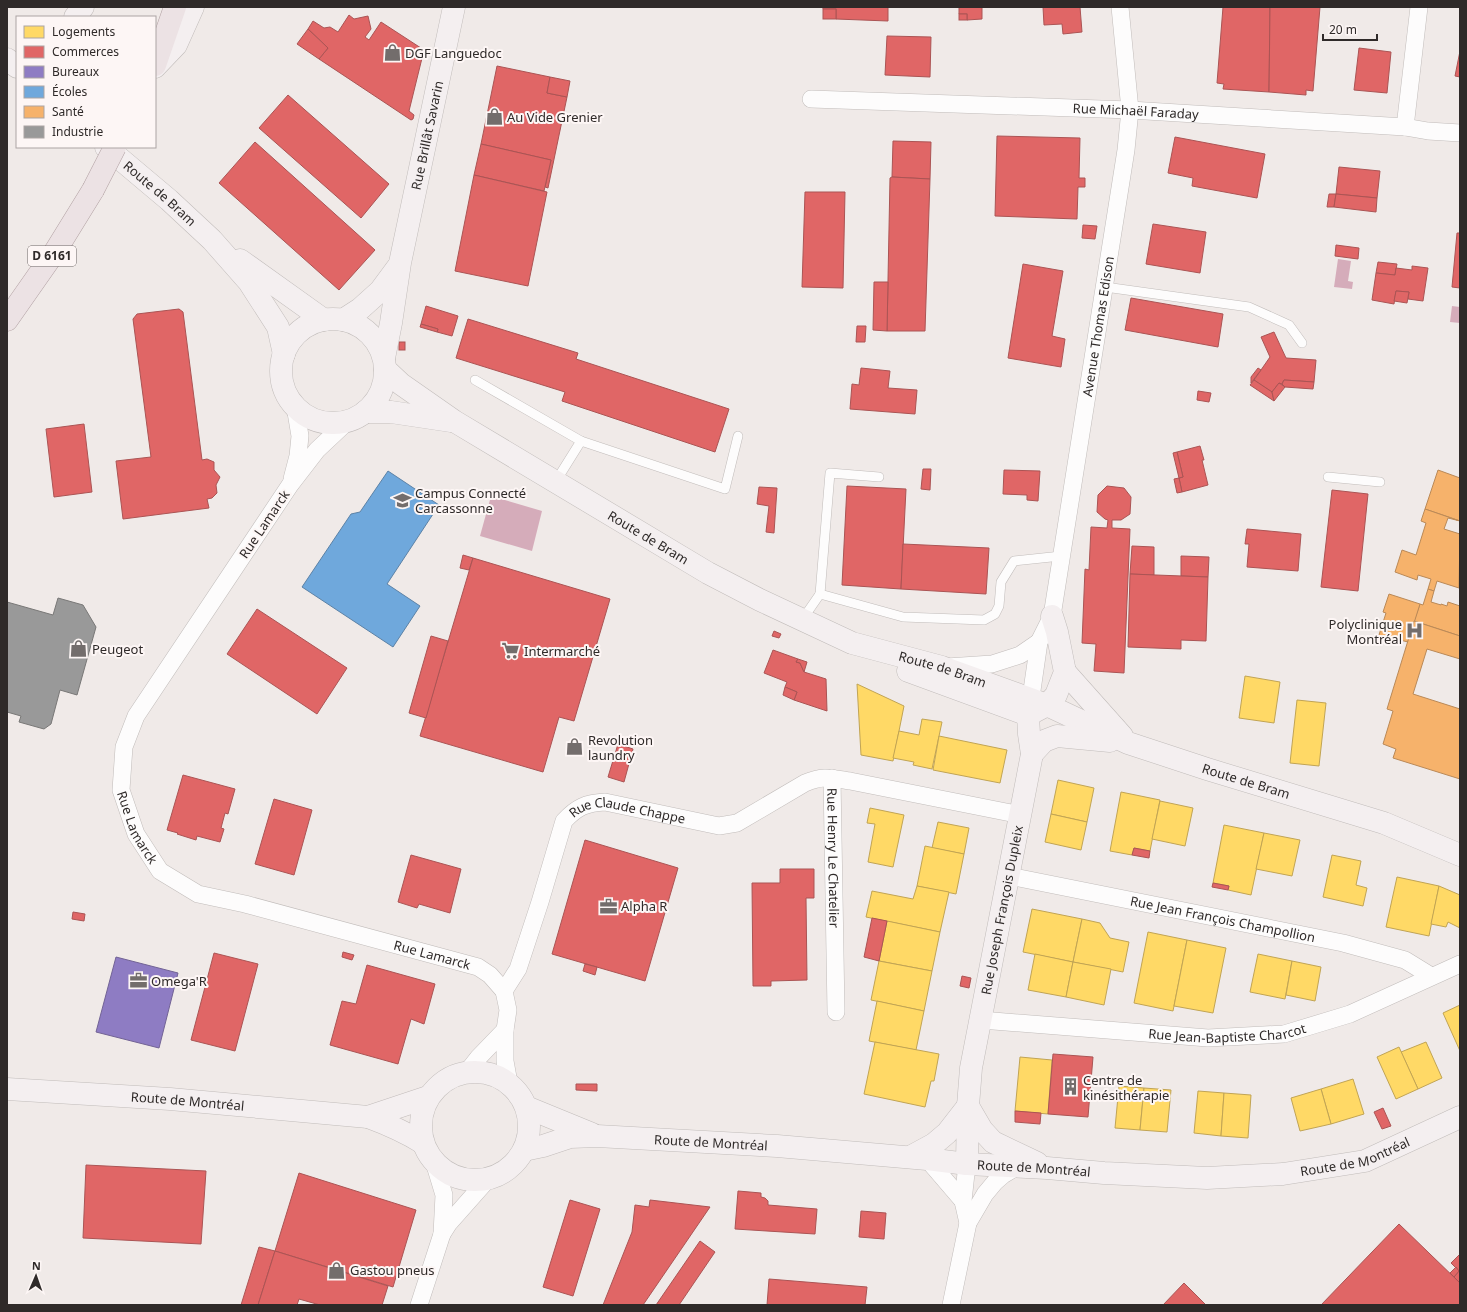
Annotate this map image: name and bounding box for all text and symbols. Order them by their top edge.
legend [16,16,156,148]
scale bar [1323,16,1377,42]
text: 20 m [1329,21,1357,38]
text: Logements [52,23,115,40]
text: Commerces [52,43,119,60]
shop icon: DGF Languedoc [382,43,402,63]
place label: DGF Languedoc [405,44,502,62]
text: Bureaux [52,63,100,80]
street label: Rue Brillât Savarin [407,79,447,191]
text: Écoles [52,83,88,100]
street label: Rue Michaël Faraday [1072,99,1200,123]
text: Santé [52,103,84,120]
shop icon: Au Vide Grenier [484,107,504,127]
place label: Au Vide Grenier [507,108,603,126]
text: Industrie [52,123,103,140]
street label: Route de Bram [120,156,200,230]
road number: D 6161 [28,246,76,266]
street label: Avenue Thomas Edison [1078,255,1118,398]
place label: Campus Connecté Carcassonne [415,484,526,517]
street label: Rue Lamarck [235,486,293,562]
school or university icon: Campus Connecté Carcassonne [392,490,412,510]
street label: Route de Bram [605,506,692,568]
place label: Polyclinique Montréal [1329,615,1402,648]
hospital icon: Polyclinique Montréal [1405,621,1425,641]
shop icon: Peugeot [69,639,89,659]
place label: Peugeot [92,640,143,658]
supermarket icon: Intermarché [501,641,521,661]
place label: Intermarché [524,642,600,660]
street label: Route de Bram [897,647,989,691]
place label: Revolution laundry [588,731,653,764]
shop icon: Revolution laundry [565,737,585,757]
street label: Route de Bram [1200,759,1292,803]
street label: Rue Henry Le Chatelier [823,788,844,929]
street label: Rue Lamarck [113,789,162,867]
street label: Rue Claude Chappe [565,793,687,828]
street label: Rue Joseph François Dupleix [976,824,1027,996]
street label: Rue Jean François Champollion [1129,892,1317,946]
office icon: Alpha R [598,896,618,916]
place label: Alpha R [621,897,667,915]
street label: Rue Lamarck [392,936,473,974]
office icon: Omega'R [128,971,148,991]
place label: Omega'R [151,972,207,990]
street label: Rue Jean-Baptiste Charcot [1148,1019,1308,1047]
place label: Centre de kinésithérapie [1083,1071,1169,1104]
building icon: Centre de kinésithérapie [1060,1077,1080,1097]
street label: Route de Montréal [130,1088,245,1115]
street label: Route de Montréal [654,1130,768,1154]
street label: Route de Montréal [1299,1133,1413,1180]
street label: Route de Montréal [977,1156,1091,1181]
north arrow [16,1256,56,1296]
text: N [32,1258,41,1273]
shop icon: Gastou pneus [327,1260,347,1280]
place label: Gastou pneus [350,1261,435,1279]

